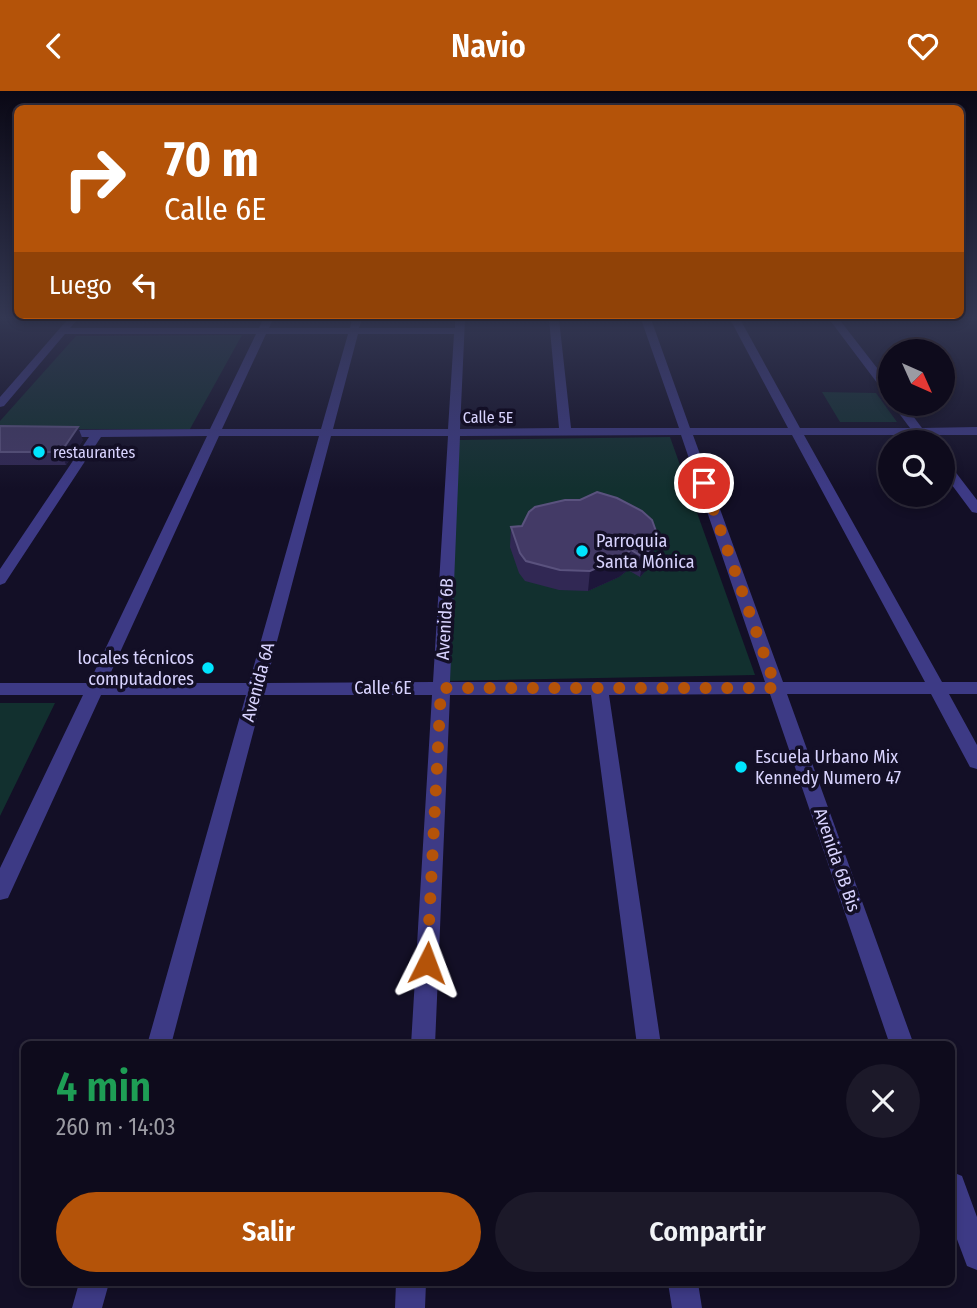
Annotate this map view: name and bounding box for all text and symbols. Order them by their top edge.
icon: back [35,27,73,65]
text: Navio [451,27,526,65]
icon: heart [904,27,942,65]
text: 70 m [164,130,259,189]
icon: right [49,133,140,224]
text: Calle 6E [164,190,266,228]
icon: left [126,266,164,304]
text: Luego [49,270,112,301]
north arrow [878,339,956,417]
map controls [878,339,955,507]
street label: Calle 5E [463,408,513,427]
button: search [878,430,955,507]
place label: restaurantes [53,443,135,462]
marker: restaurantes [31,444,47,460]
pin [674,453,734,513]
icon: arrive [685,464,723,502]
place label: Parroquia Santa Mónica [596,530,695,573]
marker: Parroquia Santa Mónica [574,543,590,559]
street label: Avenida 6B [432,577,458,660]
street label: Avenida 6A [237,639,279,724]
place label: locales técnicos computadores [77,647,194,690]
marker: locales técnicos computadores [200,660,216,676]
street label: Calle 6E [354,677,412,699]
place label: Escuela Urbano Mix Kennedy Numero 47 [755,746,901,789]
marker: Escuela Urbano Mix Kennedy Numero 47 [733,759,749,775]
street label: Avenida 6B Bis [809,805,865,915]
position arrow [390,926,464,1000]
text: 4 min [56,1062,151,1112]
button: close [846,1064,920,1138]
text: 260 m · 14:03 [56,1113,175,1141]
button: Salir [56,1192,481,1272]
button: Compartir [495,1192,920,1272]

